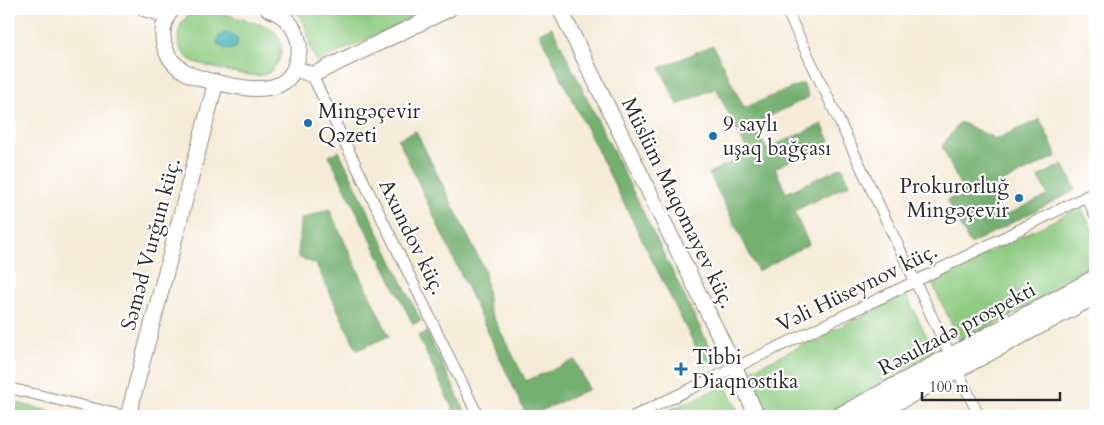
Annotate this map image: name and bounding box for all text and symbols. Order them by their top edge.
street label: Müslüm Maqomayev küç. [614,93,742,313]
place label: Mingəçevir Qəzeti [318,97,421,150]
place label: 9 saylı uşaq bağçası [723,110,831,163]
marker: Mingəçevir Qəzeti [302,117,314,129]
marker: 9 saylı uşaq bağçası [707,130,719,142]
street label: Səməd Vurğun küç. [114,155,188,333]
place label: Prokurorluğ Mingəçevir [899,172,1009,225]
street label: Axundov küç. [372,174,452,300]
marker: Prokurorluğ Mingəçevir [1013,192,1025,204]
street label: Vəli Hüseynov küç. [772,236,942,340]
street label: Rəsulzadə prospekti [873,275,1041,383]
place label: Tibbi Diaqnostika [692,343,798,396]
marker: Tibbi Diaqnostika [674,362,688,376]
scale bar [922,370,1059,402]
text: 100 m [929,377,969,397]

